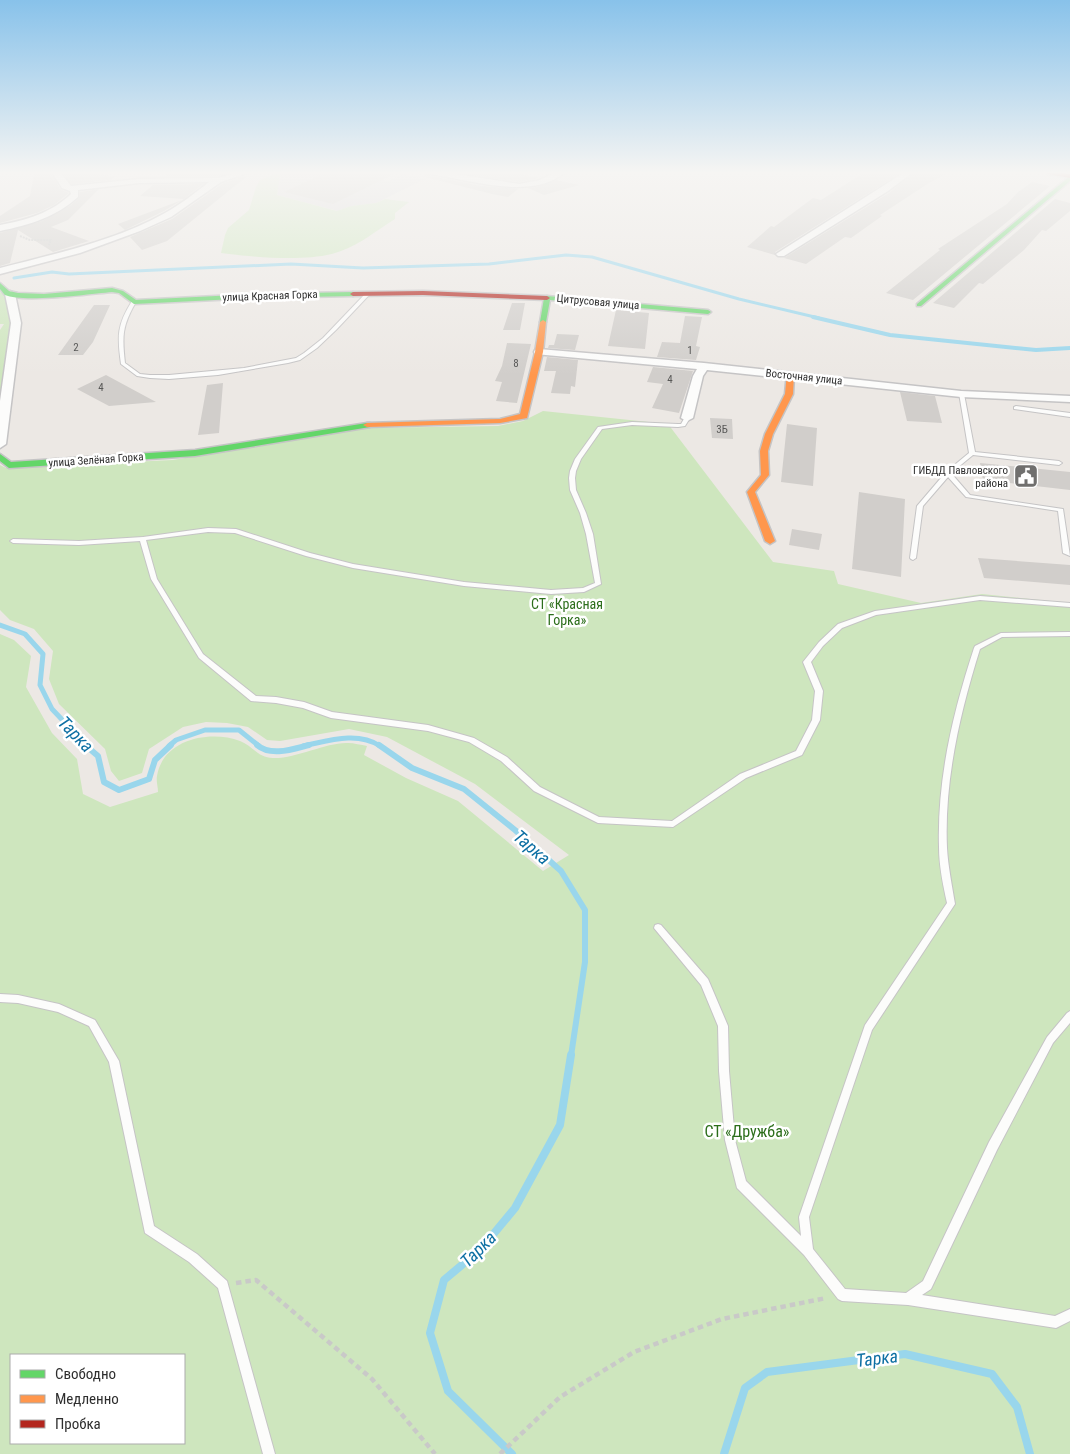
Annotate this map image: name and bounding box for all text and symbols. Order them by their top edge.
street label: улица Красная Горка [222,288,318,304]
street label: Цитрусовая улица [556,292,640,312]
house number: 2 [73,341,79,354]
house number: 1 [687,344,693,357]
house number: 8 [513,357,519,370]
street label: Восточная улица [765,367,843,387]
house number: 4 [667,373,673,386]
house number: 4 [98,381,104,394]
house number: 3Б [716,423,728,436]
street label: улица Зелёная Горка [48,450,144,470]
public building icon: ГИБДД Павловского района [1013,463,1039,489]
place label: ГИБДД Павловского района [913,464,1008,490]
park label: СТ «Красная Горка» [531,596,603,628]
water label: Тарка [54,712,98,756]
water label: Тарка [509,825,555,869]
park label: СТ «Дружба» [705,1122,790,1141]
water label: Тарка [456,1227,500,1271]
water label: Тарка [855,1345,899,1371]
legend [10,1354,185,1444]
text: Свободно [55,1365,116,1383]
text: Медленно [55,1390,119,1408]
text: Пробка [55,1415,101,1433]

